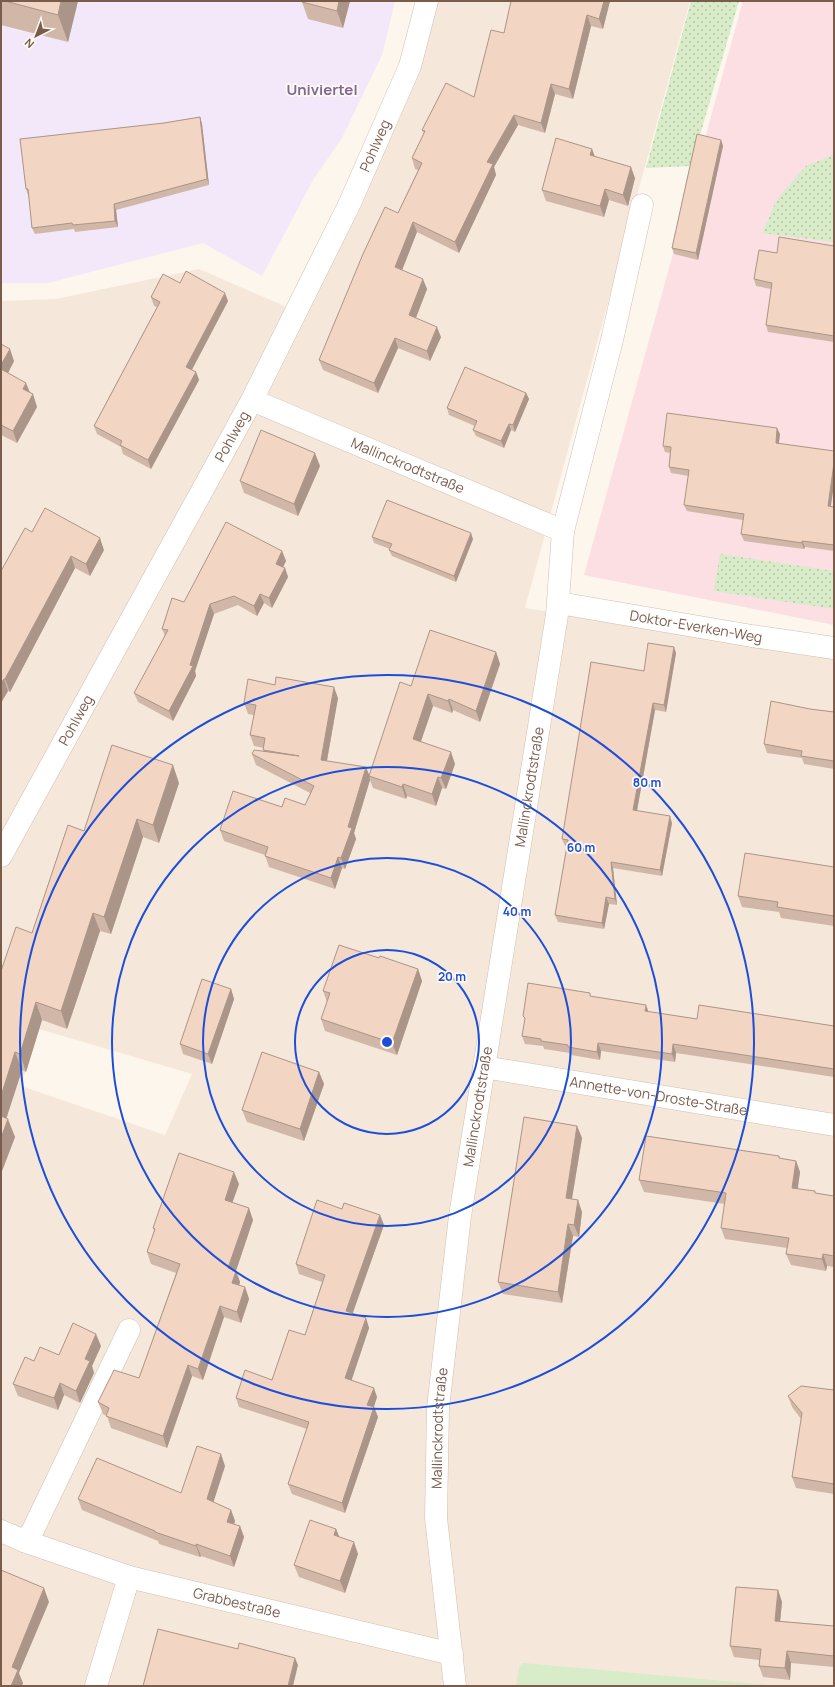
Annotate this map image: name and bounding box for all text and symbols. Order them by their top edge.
north arrow [16,16,56,56]
text: N [21,36,37,52]
district label: Univiertel [286,79,358,100]
street label: Pohlweg [355,116,394,175]
street label: Pohlweg [210,407,253,465]
street label: Mallinckrodtstraße [348,433,468,498]
street label: Doktor-Everken-Weg [628,605,764,646]
street label: Pohlweg [54,691,97,749]
street label: Mallinckrodtstraße [510,725,548,848]
text: 80 m [633,774,661,791]
text: 60 m [567,839,595,856]
text: 40 m [503,903,531,920]
text: 20 m [438,968,466,985]
centre of rings [380,1035,394,1049]
street label: Mallinckrodtstraße [458,1045,496,1168]
street label: Annette-von-Droste-Straße [568,1071,749,1120]
street label: Mallinckrodtstraße [427,1366,452,1489]
street label: Grabbestraße [191,1583,283,1622]

